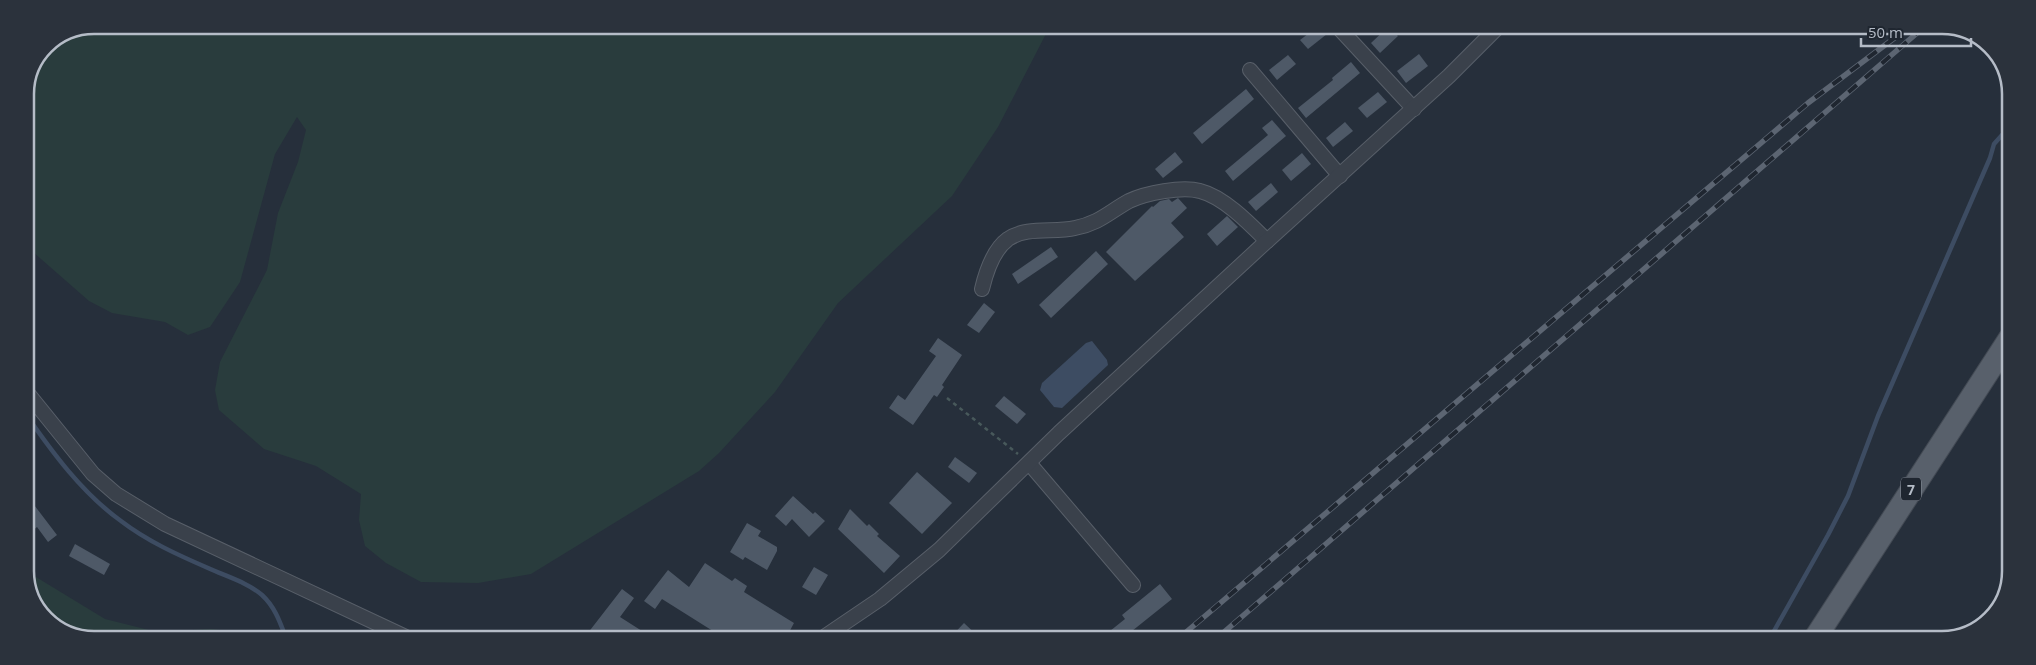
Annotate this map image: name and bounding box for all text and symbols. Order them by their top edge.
scale bar [1861,15,1971,47]
text: 50 m [1868,22,1903,42]
road number: 7 [1901,478,1921,500]

